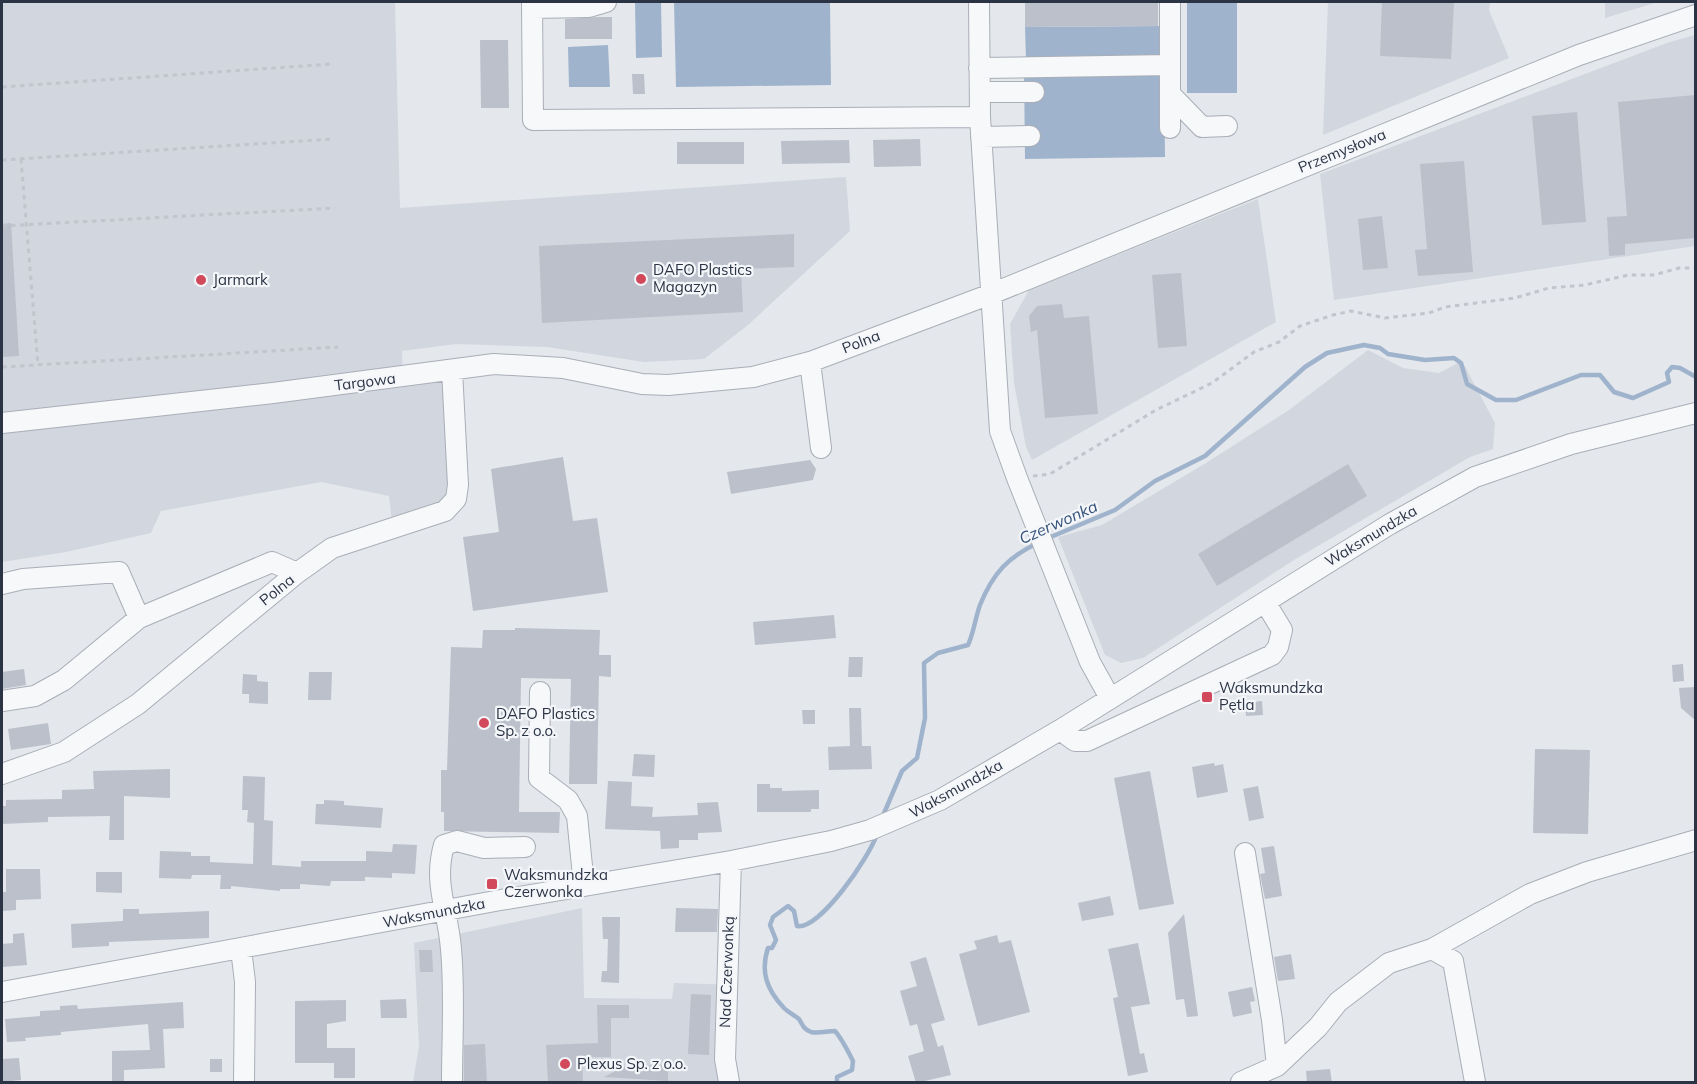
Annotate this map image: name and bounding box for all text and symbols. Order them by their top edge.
street label: Przemysłowa [1295,124,1389,177]
place label: DAFO Plastics Magazyn [653,260,752,296]
place label: Jarmark [213,270,268,289]
marker: DAFO Plastics Magazyn [634,272,648,286]
marker: Jarmark [194,273,208,287]
street label: Polna [839,326,883,357]
street label: Targowa [333,368,397,395]
water label: Czerwonka [1016,496,1101,548]
street label: Waksmundzka [1321,501,1420,570]
street label: Polna [255,570,298,609]
place label: Waksmundzka Pętla [1219,678,1323,714]
marker: Waksmundzka Pętla [1200,690,1214,704]
place label: DAFO Plastics Sp. z o.o. [496,704,595,740]
marker: DAFO Plastics Sp. z o.o. [477,716,491,730]
street label: Waksmundzka [906,755,1006,822]
place label: Waksmundzka Czerwonka [504,865,608,901]
marker: Waksmundzka Czerwonka [485,877,499,891]
street label: Waksmundzka [381,893,487,932]
street label: Nad Czerwonką [715,916,738,1028]
place label: Plexus Sp. z o.o. [577,1054,687,1073]
marker: Plexus Sp. z o.o. [558,1057,572,1071]

